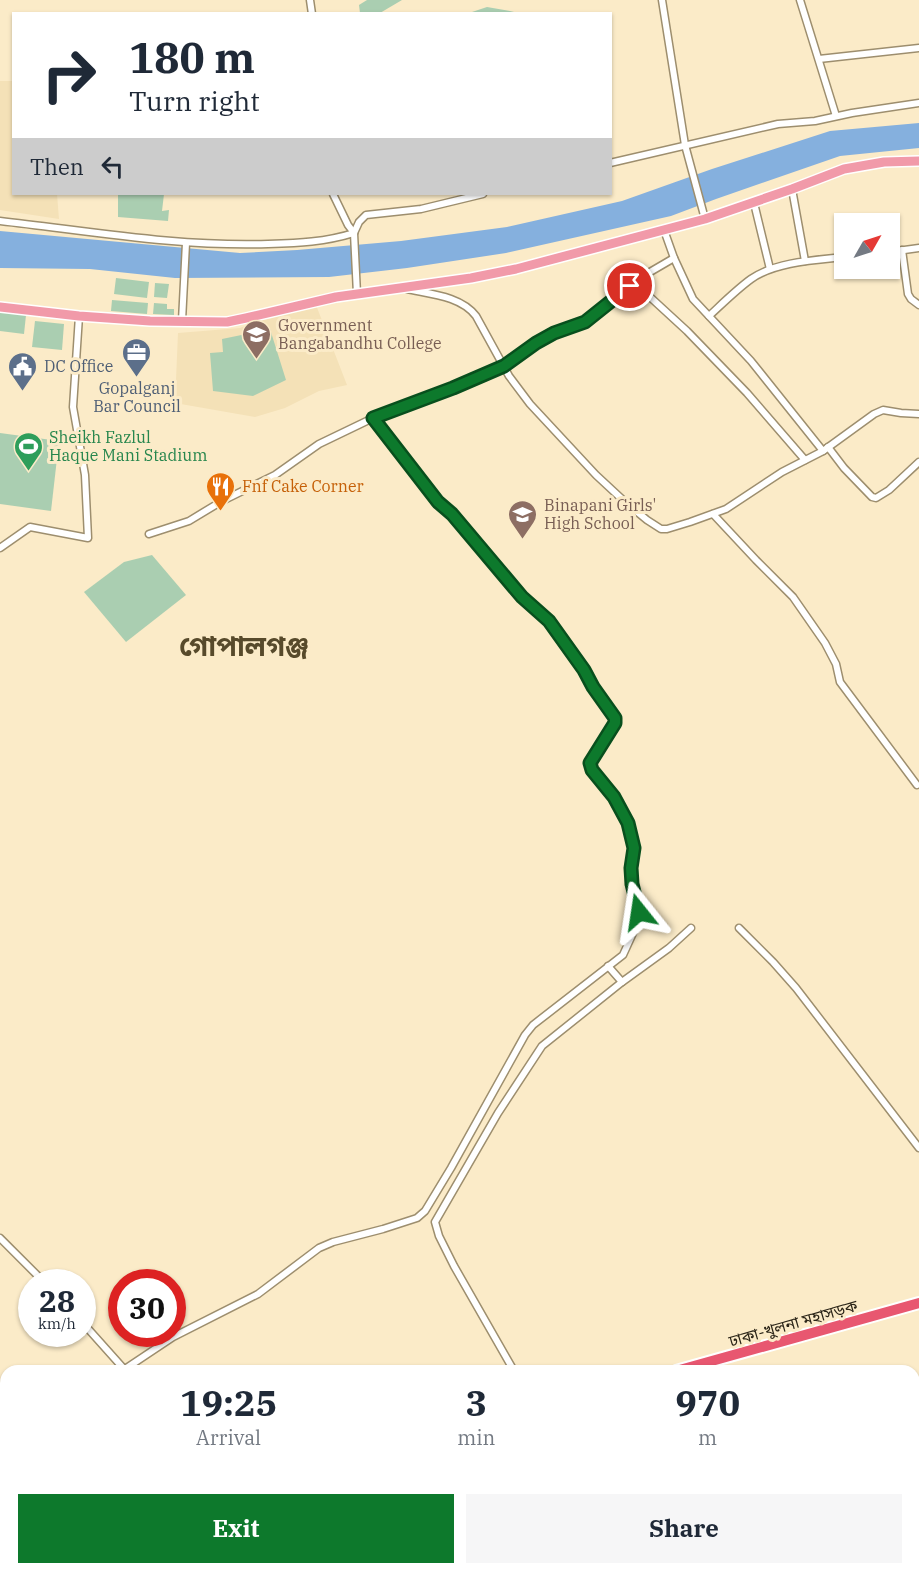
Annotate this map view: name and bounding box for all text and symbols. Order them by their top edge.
text: 180 m [129,30,255,85]
icon: right [30,36,108,114]
text: Turn right [129,83,260,118]
icon: left [96,150,129,183]
text: Then [30,152,84,181]
north arrow [834,213,900,279]
map controls [834,213,900,279]
pin [604,260,655,311]
icon: arrive [613,269,646,302]
place label: Government Bangabandhu College [278,315,442,353]
school or university icon: Government Bangabandhu College [241,318,273,360]
office icon: Gopalganj Bar Council [121,336,153,378]
public building icon: DC Office [7,350,39,392]
place label: DC Office [44,356,113,376]
place label: Gopalganj Bar Council [93,378,181,416]
place label: Sheikh Fazlul Haque Mani Stadium [49,427,207,465]
sports icon: Sheikh Fazlul Haque Mani Stadium [12,430,44,472]
restaurant icon: Fnf Cake Corner [205,470,237,512]
place label: Fnf Cake Corner [242,476,364,496]
place label: Binapani Girls' High School [544,495,656,533]
school or university icon: Binapani Girls' High School [507,498,539,540]
district label: গোপালগঞ্জ [179,627,309,664]
position arrow [607,880,671,944]
speed limit sign: 30 [108,1269,186,1347]
text: 28 [39,1281,75,1320]
street label: ঢাকা-খুলনা মহাসড়ক [725,1295,861,1351]
text: km/h [38,1314,76,1333]
text: 19:25 [180,1379,277,1426]
text: 3 [465,1379,487,1426]
text: 970 [675,1379,740,1426]
text: Arrival [196,1424,261,1451]
text: min [457,1424,495,1451]
text: m [698,1424,717,1451]
button: Exit [18,1494,454,1563]
button: Share [466,1494,902,1563]

